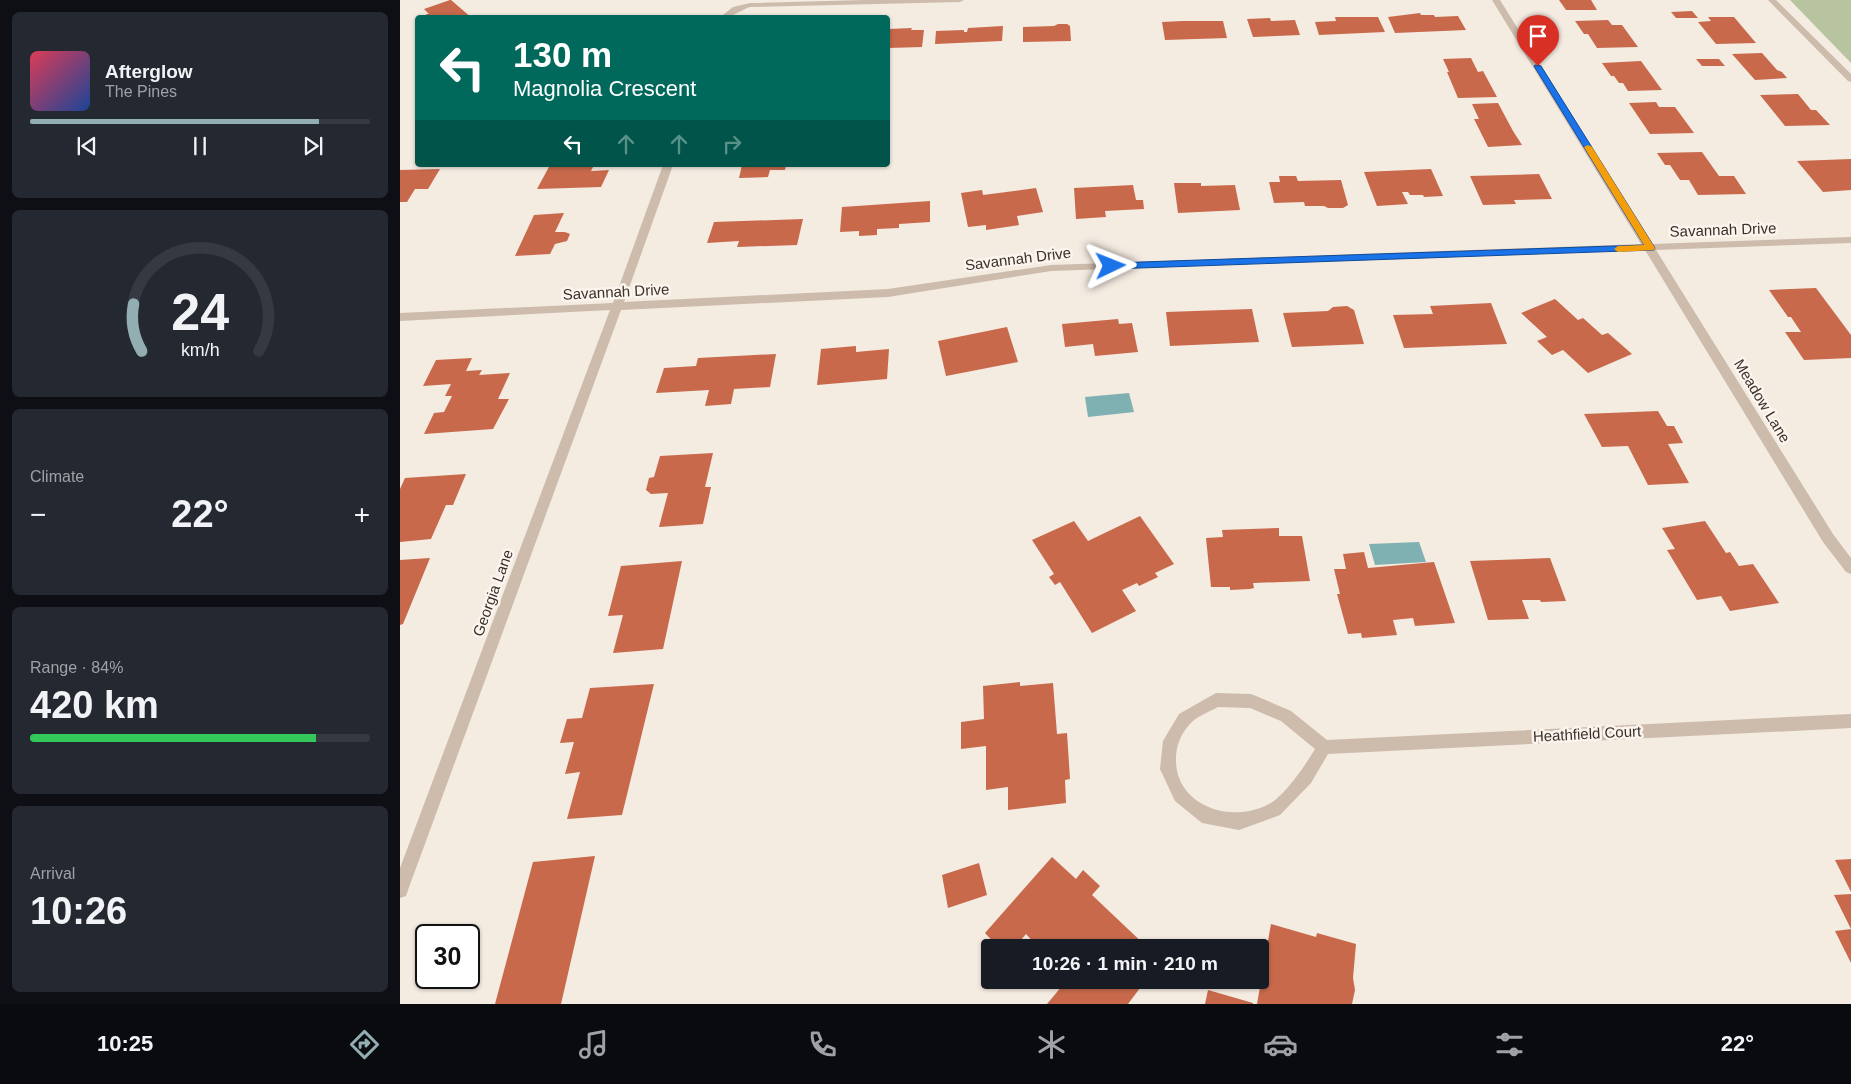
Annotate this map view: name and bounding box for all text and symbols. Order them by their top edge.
pin [1517,15,1559,66]
icon: arrive [1524,22,1552,50]
icon: left [430,35,495,100]
text: 130 m [513,35,612,74]
text: Afterglow [105,61,193,82]
text: Magnolia Crescent [513,76,696,101]
text: The Pines [105,83,177,100]
icon: left [559,130,587,158]
icon: ahead [612,130,640,158]
icon: ahead [665,130,693,158]
icon: right [718,130,746,158]
icon: previous [73,132,101,160]
icon: pause [186,132,214,160]
icon: next [299,132,327,160]
street label: Savannah Drive [1669,219,1777,240]
position arrow [1084,239,1136,291]
street label: Savannah Drive [964,244,1072,273]
street label: Savannah Drive [562,280,670,303]
text: 24 [171,283,229,341]
text: km/h [181,340,219,360]
street label: Meadow Lane [1731,356,1794,446]
text: Climate [30,468,84,485]
text: 22° [171,493,229,535]
text: − [30,499,46,530]
text: + [354,499,370,530]
street label: Georgia Lane [469,547,516,638]
text: Range · 84% [30,659,123,676]
text: 420 km [30,684,159,726]
street label: Heathfield Court [1532,722,1642,745]
text: Arrival [30,865,75,882]
text: 10:26 [30,890,127,932]
speed limit sign: 30 [415,924,480,989]
text: 10:26 · 1 min · 210 m [1032,953,1218,974]
icon: directions [347,1027,382,1062]
icon: music [576,1027,611,1062]
icon: phone [805,1027,840,1062]
icon: climate [1034,1027,1069,1062]
icon: car [1263,1027,1298,1062]
icon: filters [1492,1027,1527,1062]
text: 10:25 [97,1031,153,1056]
text: 22° [1721,1031,1754,1056]

